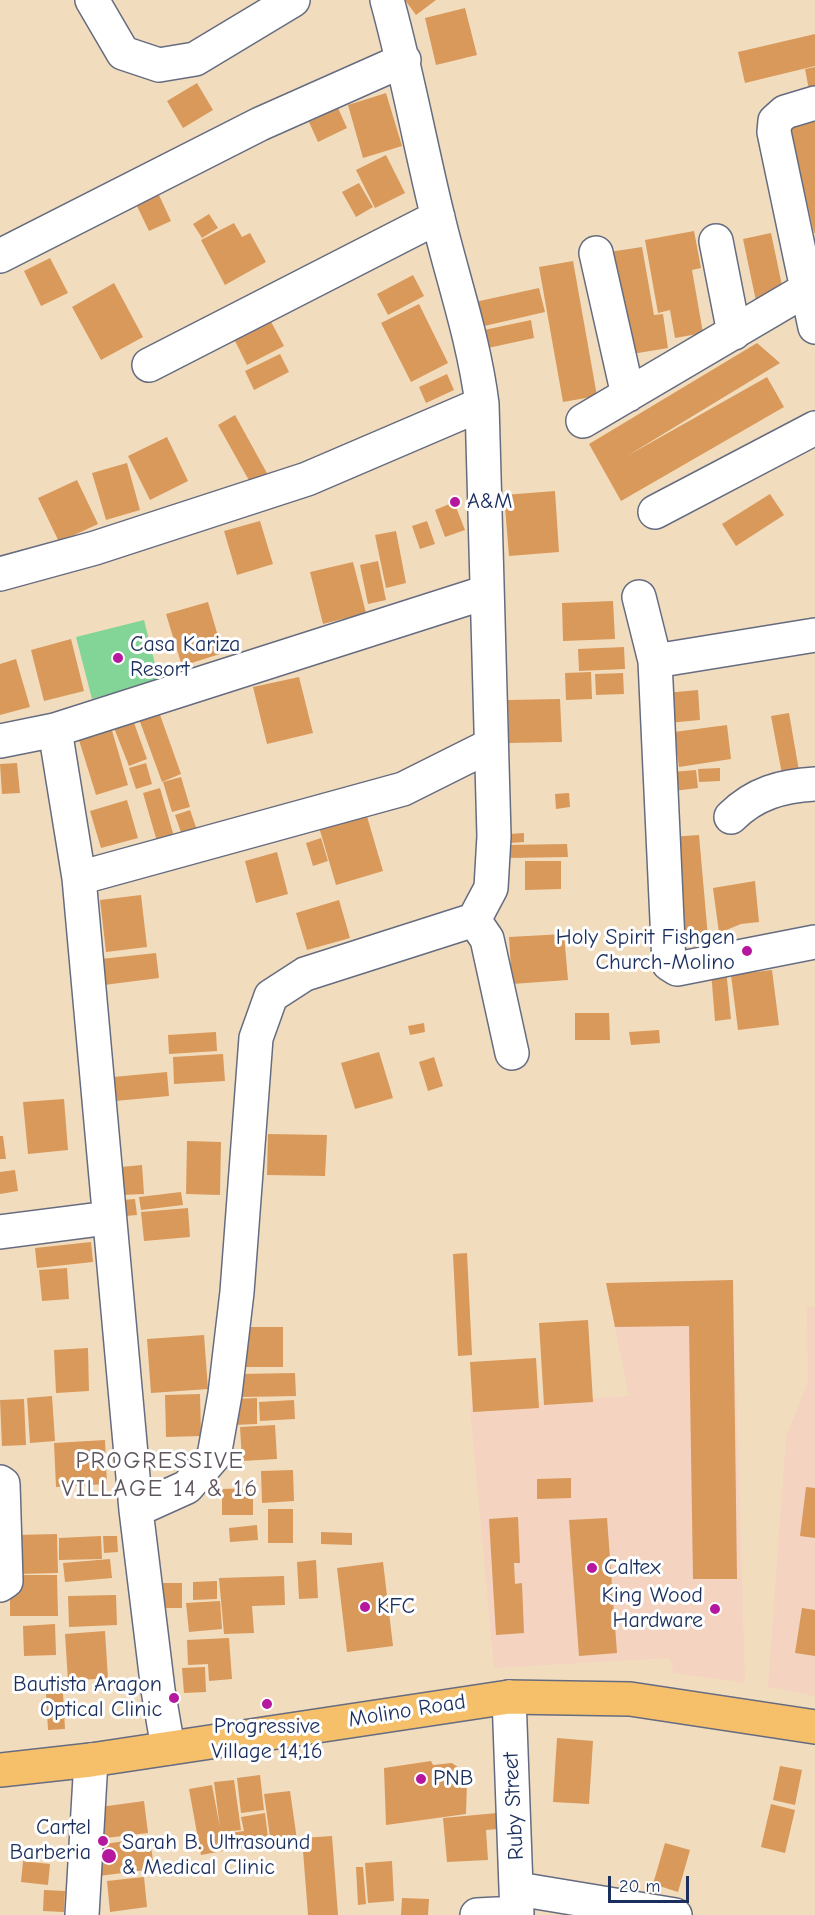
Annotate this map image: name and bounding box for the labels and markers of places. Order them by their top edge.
place label: A&M [467,489,512,515]
marker: A&M [448,495,462,509]
place label: Casa Kariza Resort [130,632,240,684]
marker: Casa Kariza Resort [111,651,125,665]
place label: Holy Spirit Fishgen Church-Molino [556,925,735,976]
marker: Holy Spirit Fishgen Church-Molino [740,944,754,958]
place label: Caltex [604,1555,661,1581]
marker: Caltex [585,1561,599,1575]
place label: King Wood Hardware [601,1583,703,1634]
place label: KFC [377,1594,415,1620]
marker: KFC [358,1600,372,1614]
marker: King Wood Hardware [708,1602,722,1616]
place label: Bautista Aragon Optical Clinic [13,1672,162,1724]
marker: Bautista Aragon Optical Clinic [167,1691,181,1705]
marker: Progressive Village 14,16 [260,1697,274,1711]
place label: Progressive Village 14,16 [211,1714,323,1766]
place label: PNB [433,1766,473,1792]
marker: PNB [414,1772,428,1786]
place label: Cartel Barberia [9,1815,91,1867]
place label: Sarah B. Ultrasound & Medical Clinic [122,1830,310,1882]
marker: Cartel Barberia [96,1834,110,1848]
marker: Sarah B. Ultrasound & Medical Clinic [100,1847,118,1865]

